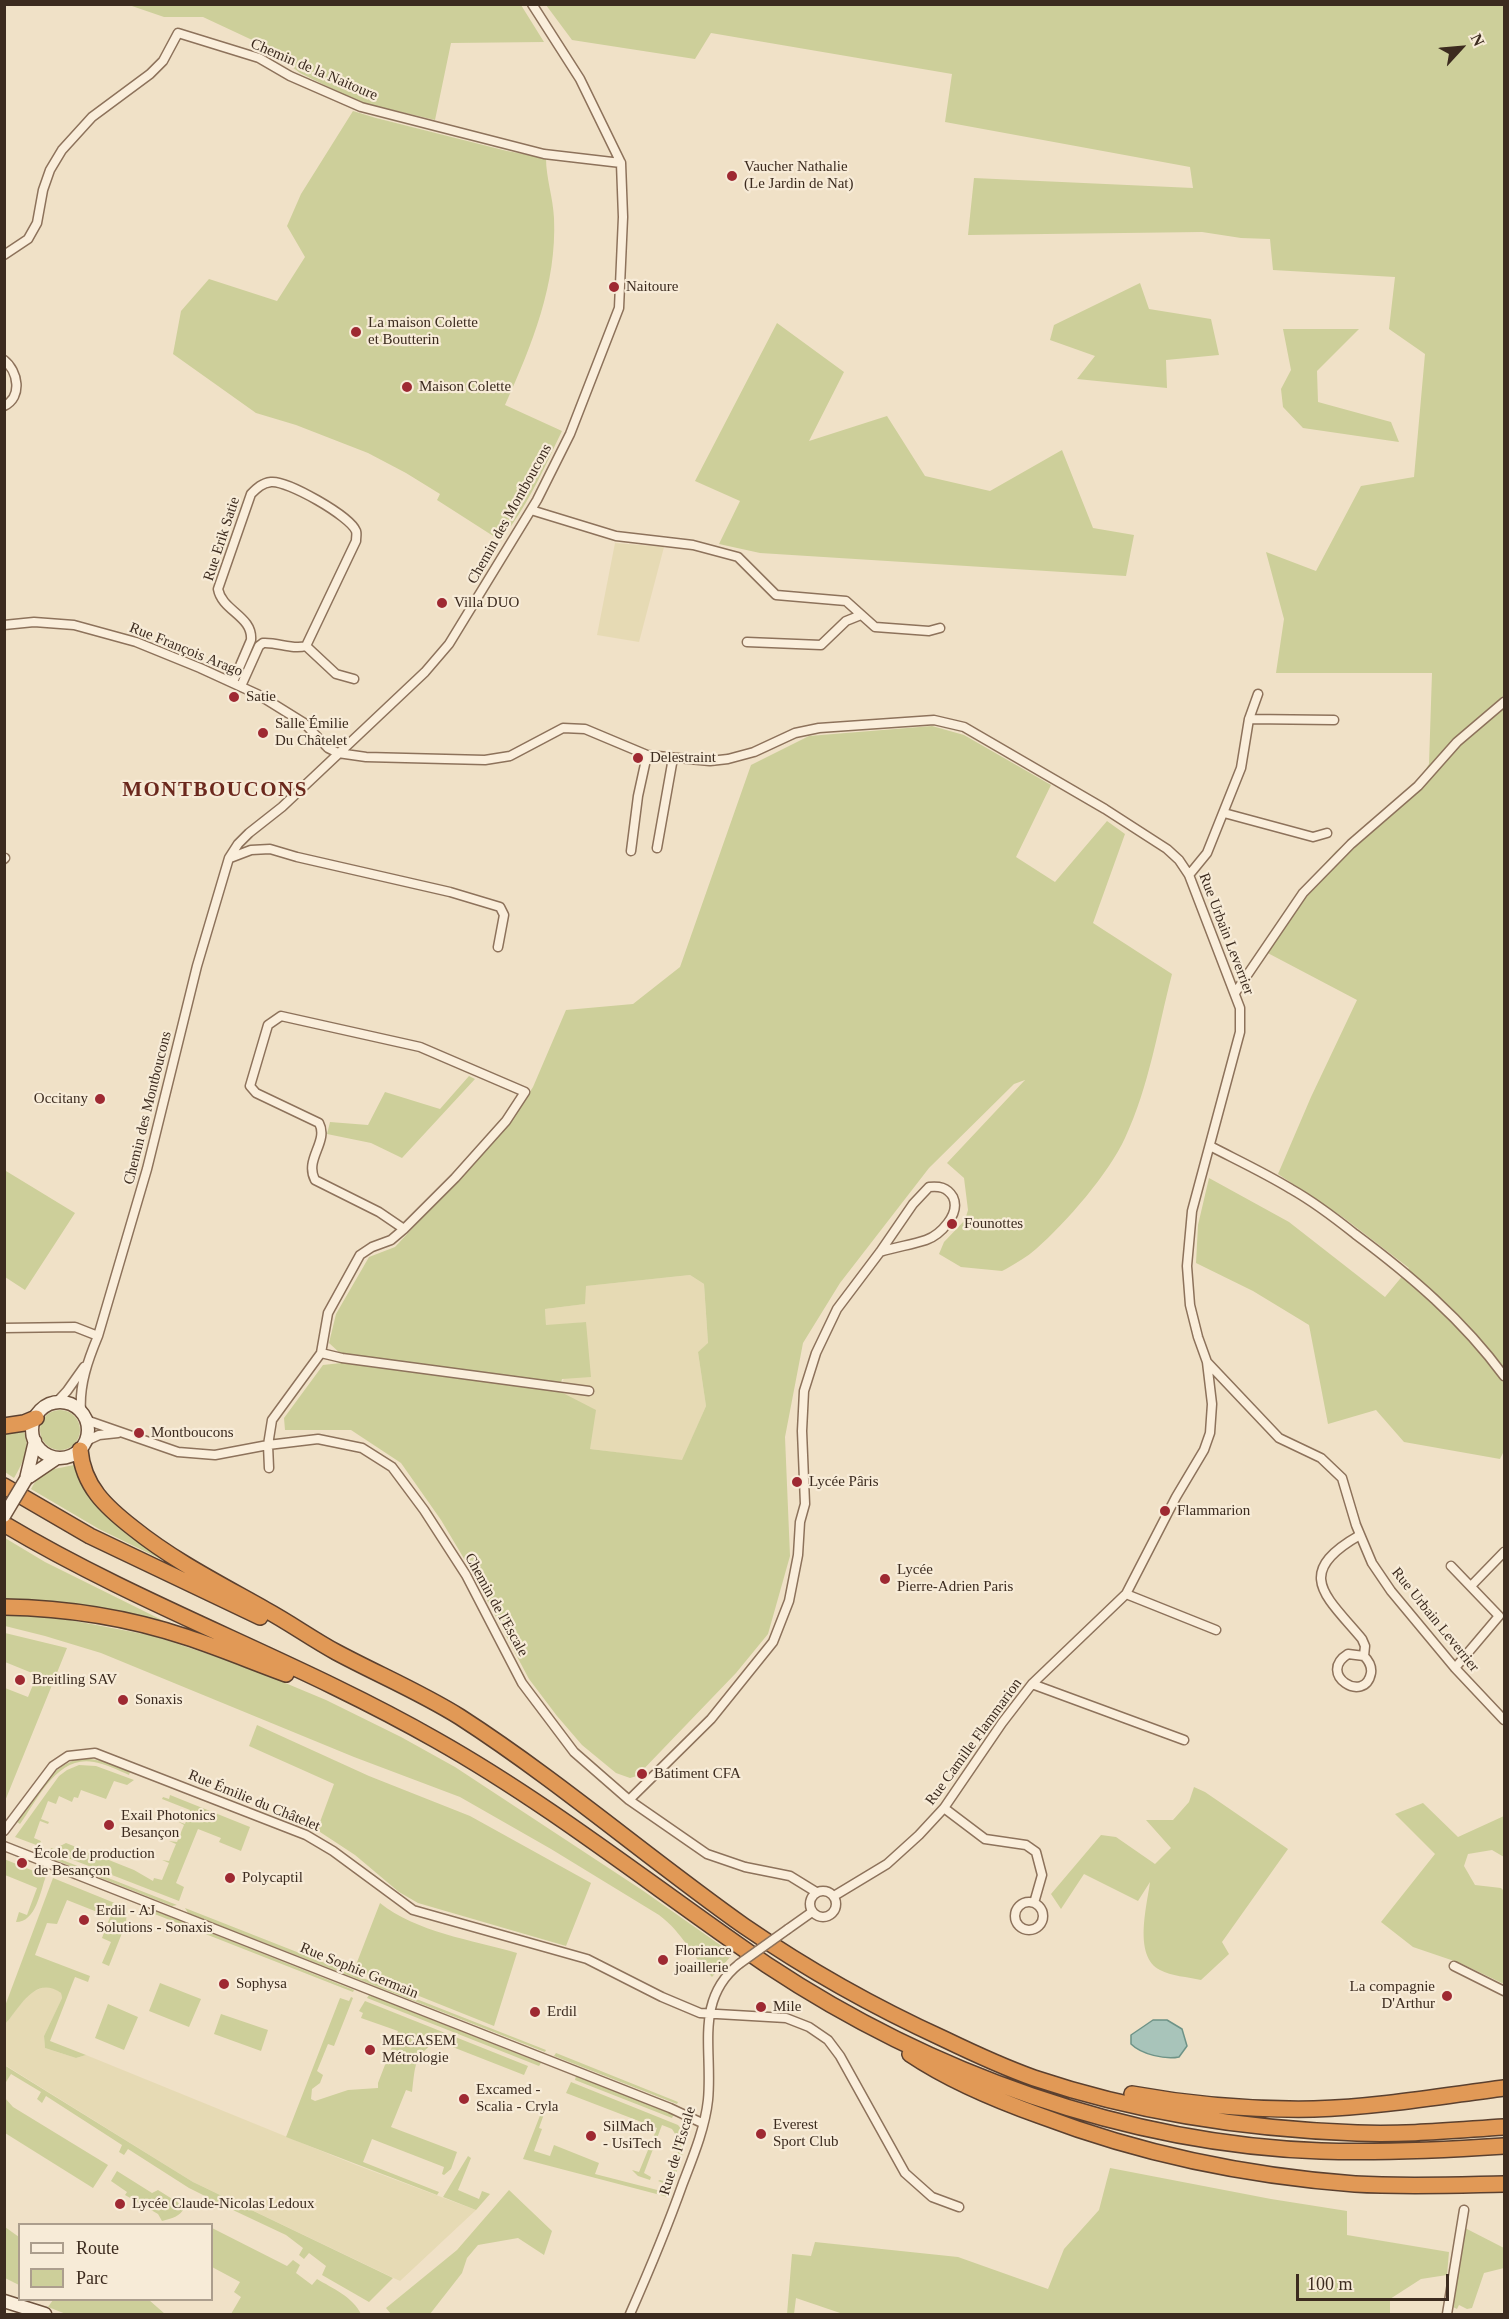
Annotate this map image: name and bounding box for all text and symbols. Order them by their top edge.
north arrow [1431,18,1491,78]
text: N [1467,31,1488,49]
street label: Chemin de la Naitoure [248,35,380,105]
place label: Vaucher Nathalie (Le Jardin de Nat) [744,158,854,193]
marker: Vaucher Nathalie (Le Jardin de Nat) [725,169,739,183]
place label: Naitoure [626,278,678,296]
marker: Naitoure [607,280,621,294]
place label: La maison Colette et Boutterin [368,314,478,349]
marker: La maison Colette et Boutterin [349,325,363,339]
place label: Maison Colette [419,378,511,396]
marker: Maison Colette [400,380,414,394]
street label: Chemin des Montboucons [464,441,556,587]
street label: Rue Erik Satie [200,495,244,583]
place label: Villa DUO [454,594,519,612]
marker: Villa DUO [435,596,449,610]
street label: Rue François Arago [127,619,245,681]
place label: Satie [246,688,276,706]
marker: Satie [227,690,241,704]
place label: Salle Émilie Du Châtelet [275,715,349,750]
marker: Salle Émilie Du Châtelet [256,726,270,740]
place label: Delestraint [650,749,716,767]
marker: Delestraint [631,751,645,765]
district label: MONTBOUCONS [122,778,308,804]
street label: Rue Urbain Leverrier [1194,871,1258,997]
street label: Chemin des Montboucons [120,1029,176,1187]
place label: Occitany [34,1090,88,1108]
marker: Occitany [93,1092,107,1106]
place label: Founottes [964,1215,1023,1233]
marker: Founottes [945,1217,959,1231]
place label: Montboucons [151,1424,234,1442]
marker: Montboucons [132,1426,146,1440]
place label: Lycée Pâris [809,1473,879,1491]
marker: Lycée Pâris [790,1475,804,1489]
place label: Flammarion [1177,1502,1250,1520]
marker: Flammarion [1158,1504,1172,1518]
street label: Chemin de l'Escale [460,1550,532,1660]
place label: Lycée Pierre-Adrien Paris [897,1561,1013,1596]
street label: Rue Urbain Leverrier [1387,1564,1483,1676]
marker: Lycée Pierre-Adrien Paris [878,1572,892,1586]
place label: Breitling SAV [32,1671,117,1689]
marker: Breitling SAV [13,1673,27,1687]
street label: Rue Camille Flammarion [922,1675,1026,1809]
place label: Sonaxis [135,1691,183,1709]
marker: Sonaxis [116,1693,130,1707]
place label: Batiment CFA [654,1765,741,1783]
street label: Rue Émilie du Châtelet [186,1766,322,1836]
marker: Batiment CFA [635,1767,649,1781]
place label: Exail Photonics Besançon [121,1807,216,1842]
marker: Exail Photonics Besançon [102,1818,116,1832]
place label: École de production de Besançon [34,1845,155,1880]
marker: École de production de Besançon [15,1856,29,1870]
place label: Polycaptil [242,1869,303,1887]
marker: Polycaptil [223,1871,237,1885]
place label: Erdil - AJ Solutions - Sonaxis [96,1902,213,1937]
marker: Erdil - AJ Solutions - Sonaxis [77,1913,91,1927]
street label: Rue Sophie Germain [297,1939,421,2003]
place label: Floriance joaillerie [675,1942,732,1977]
marker: Floriance joaillerie [656,1953,670,1967]
place label: Sophysa [236,1975,287,1993]
marker: Sophysa [217,1977,231,1991]
place label: La compagnie D'Arthur [1350,1978,1435,2013]
marker: La compagnie D'Arthur [1440,1989,1454,2003]
place label: Mile [773,1998,801,2016]
marker: Mile [754,2000,768,2014]
place label: Erdil [547,2003,577,2021]
marker: Erdil [528,2005,542,2019]
place label: MECASEM Métrologie [382,2032,456,2067]
marker: MECASEM Métrologie [363,2043,377,2057]
place label: Excamed - Scalia - Cryla [476,2081,558,2116]
marker: Excamed - Scalia - Cryla [457,2092,471,2106]
street label: Rue de l'Escale [656,2104,700,2198]
place label: Everest Sport Club [773,2116,838,2151]
place label: SilMach - UsiTech [603,2118,662,2153]
marker: Everest Sport Club [754,2127,768,2141]
marker: SilMach - UsiTech [584,2129,598,2143]
place label: Lycée Claude-Nicolas Ledoux [132,2195,314,2213]
marker: Lycée Claude-Nicolas Ledoux [113,2197,127,2211]
legend [18,2223,213,2301]
text: Route [76,2238,119,2258]
scale bar [1299,2262,1452,2300]
text: Parc [76,2268,108,2288]
text: 100 m [1307,2274,1353,2294]

